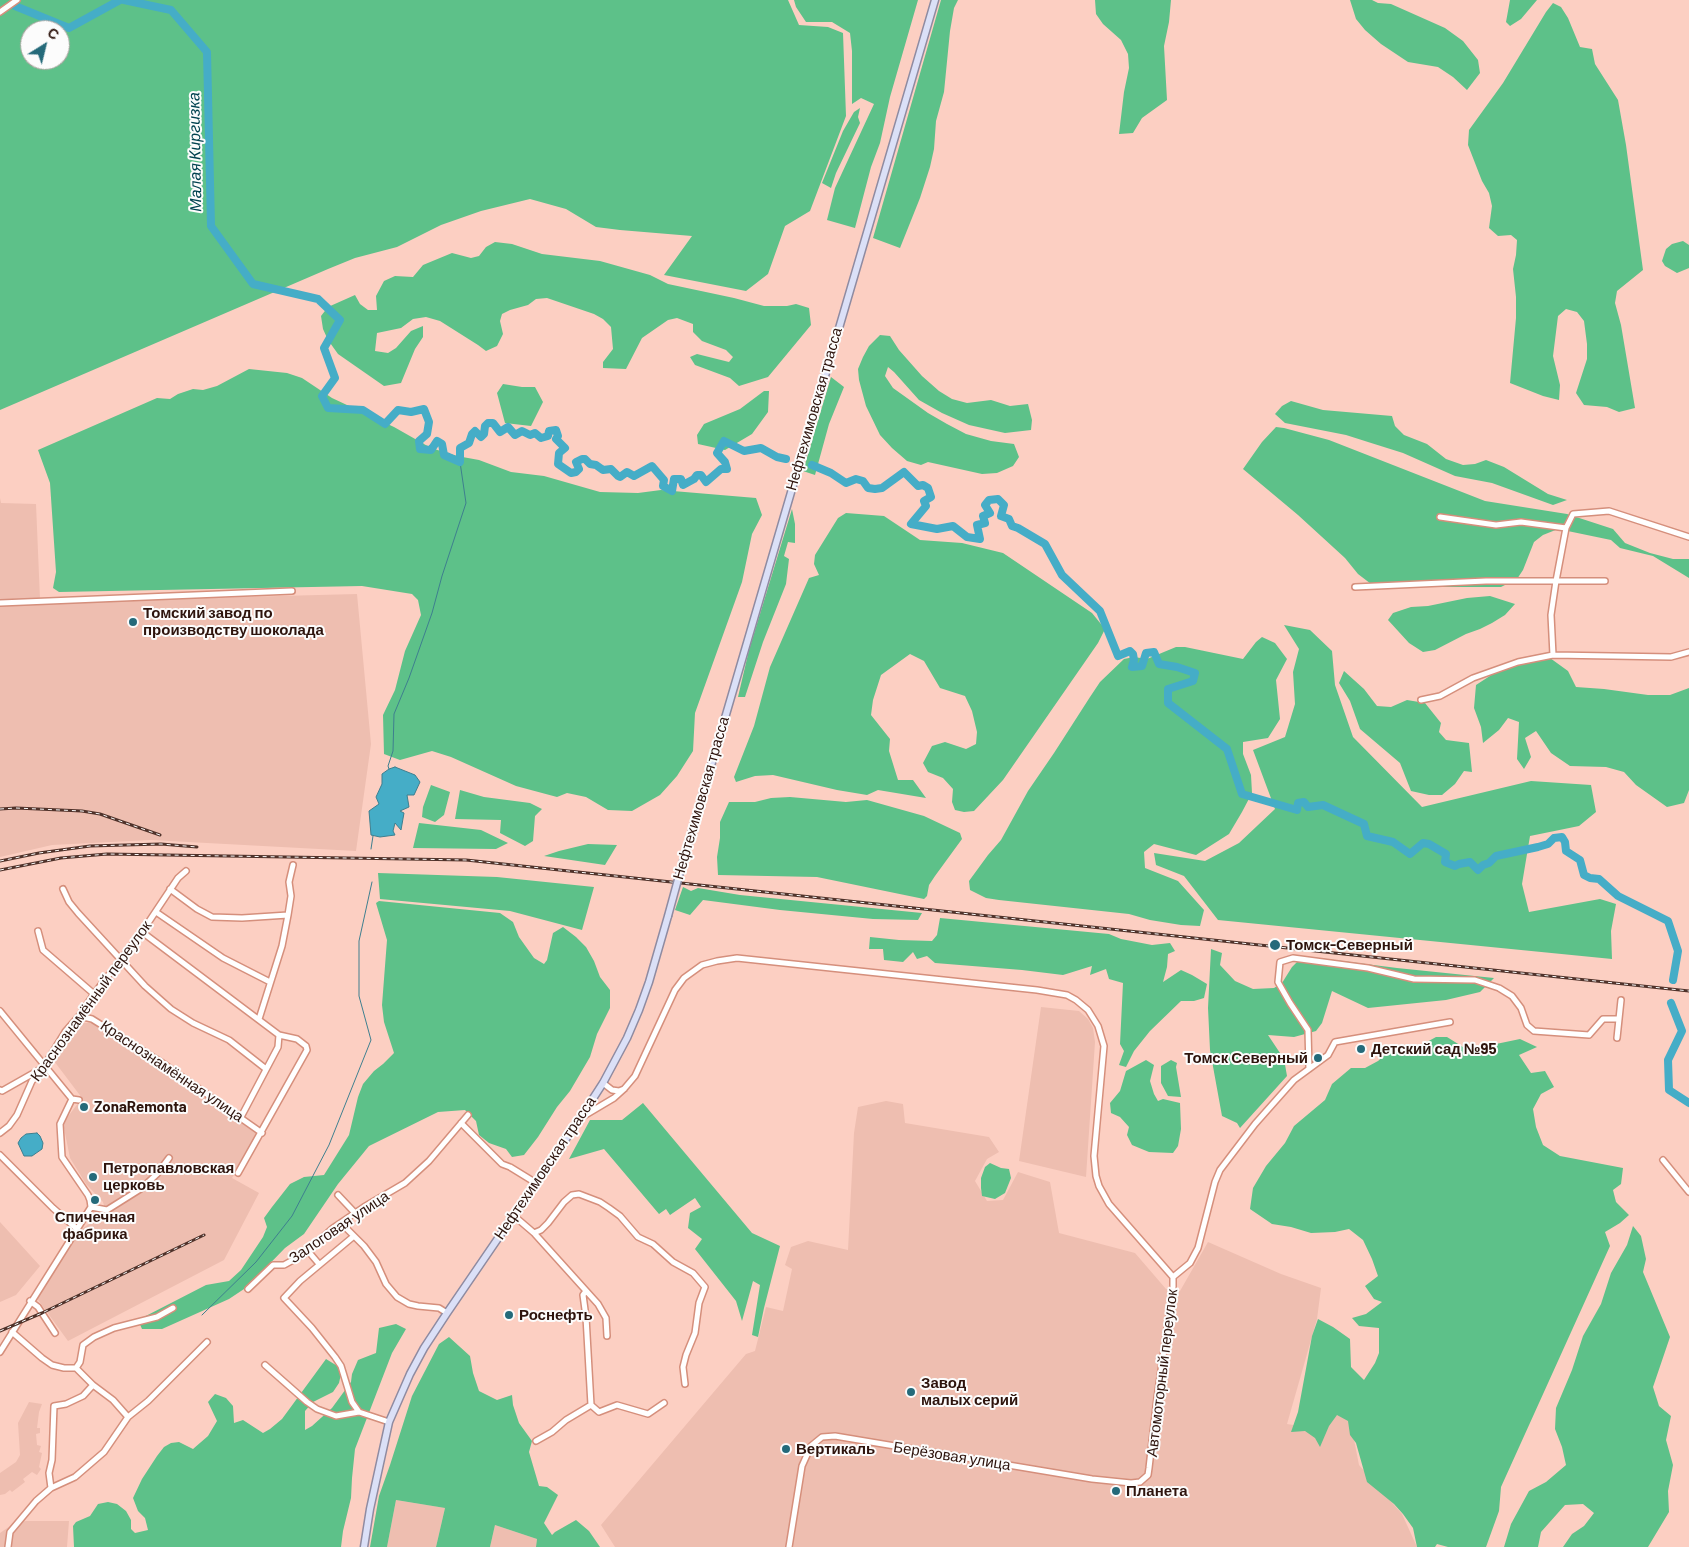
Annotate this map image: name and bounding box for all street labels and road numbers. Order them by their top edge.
street label: Нефтехимовская трасса [782,325,846,493]
street label: Нефтехимовская трасса [669,714,733,882]
street label: Краснознамённый переулок [27,917,155,1085]
street label: Краснознамённая улица [97,1016,247,1126]
street label: Нефтехимовская трасса [490,1093,600,1243]
street label: Залоговая улица [286,1187,392,1267]
street label: Автомоторный переулок [1143,1288,1181,1458]
street label: Берёзовая улица [892,1438,1012,1474]

